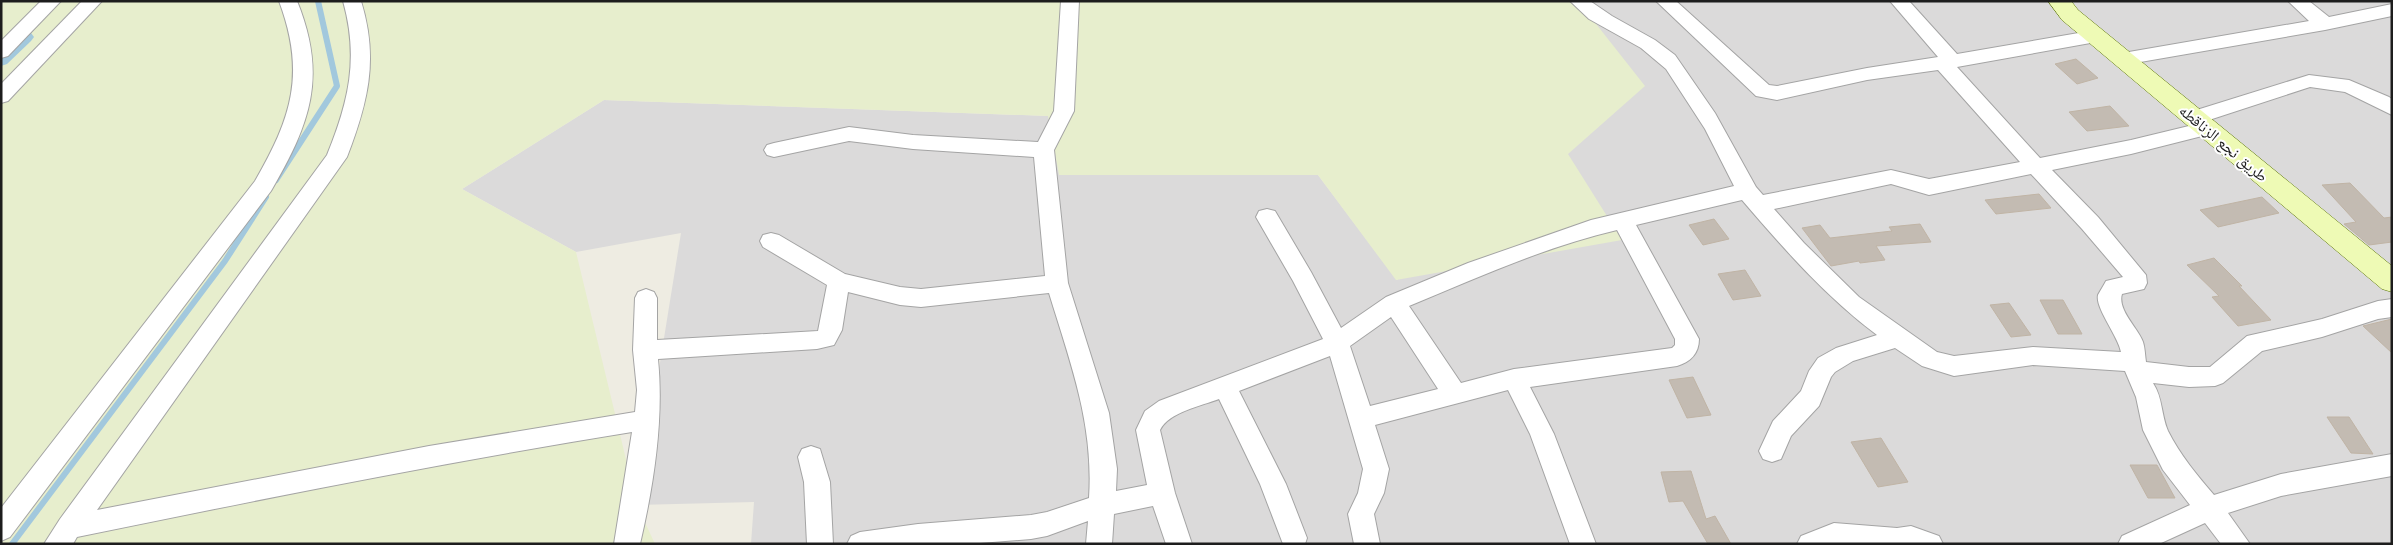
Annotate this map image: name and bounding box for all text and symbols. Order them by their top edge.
street label: طريق نجع الزناقطه [2175,100,2272,187]

